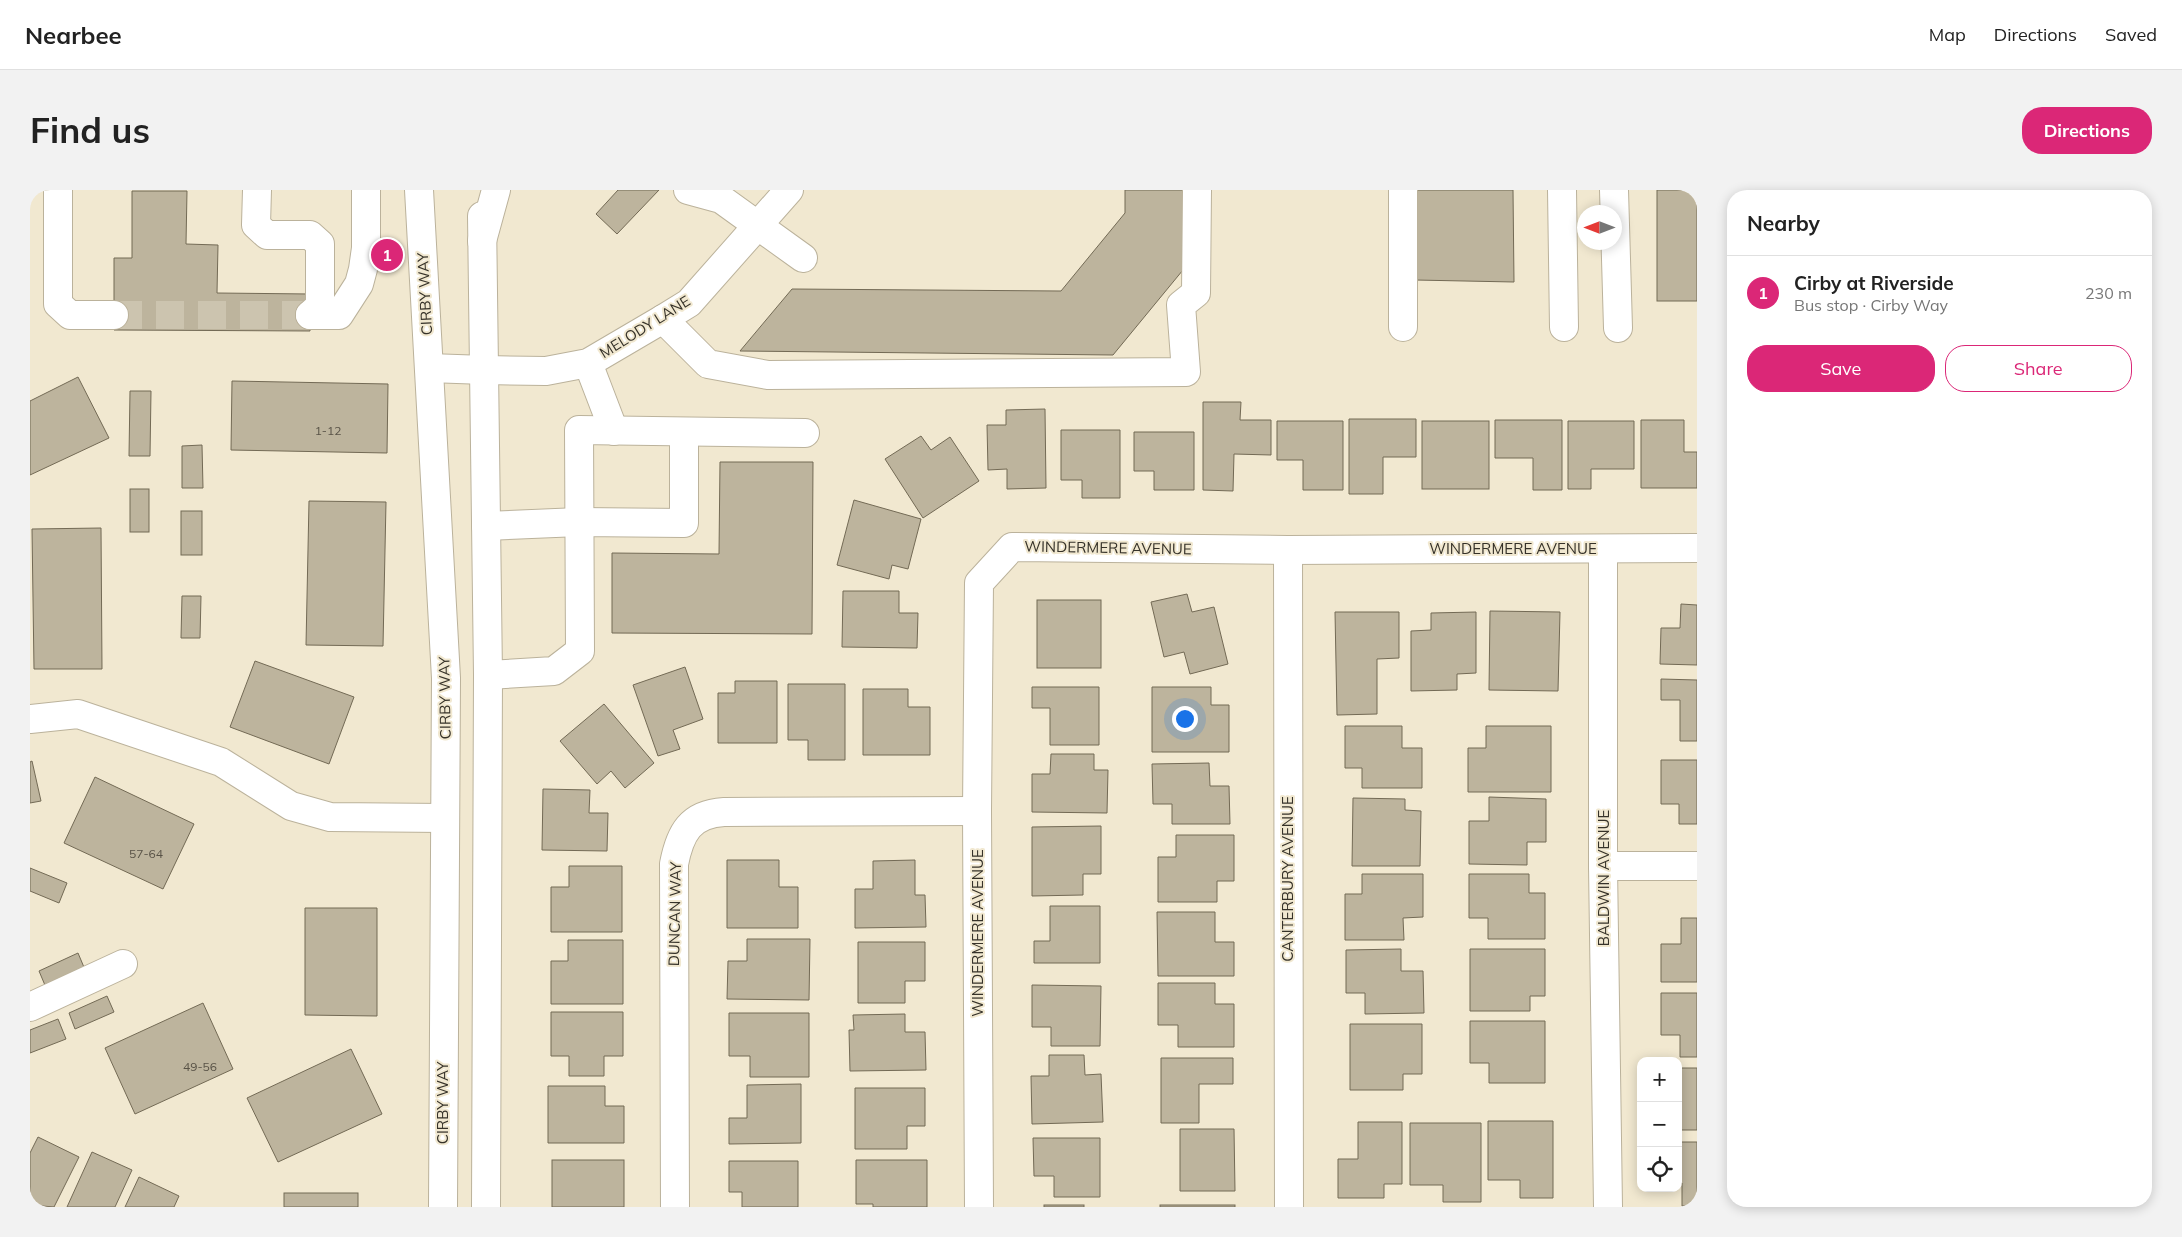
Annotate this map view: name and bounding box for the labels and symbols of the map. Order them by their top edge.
north arrow [1577,205,1622,250]
pin: 1 [371,236,403,274]
street label: CIRBY WAY [413,251,436,336]
street label: MELODY LANE [596,291,694,362]
house number: 1-12 [315,423,341,438]
street label: WINDERMERE AVENUE [1024,537,1192,558]
street label: WINDERMERE AVENUE [1429,539,1597,558]
street label: CIRBY WAY [434,656,455,739]
your location [1172,706,1198,732]
street label: CANTERBURY AVENUE [1278,796,1297,962]
street label: BALDWIN AVENUE [1594,810,1613,946]
house number: 57-64 [129,846,163,861]
street label: WINDERMERE AVENUE [968,849,987,1017]
street label: DUNCAN WAY [664,861,685,966]
house number: 49-56 [183,1059,217,1074]
street label: CIRBY WAY [433,1061,452,1144]

